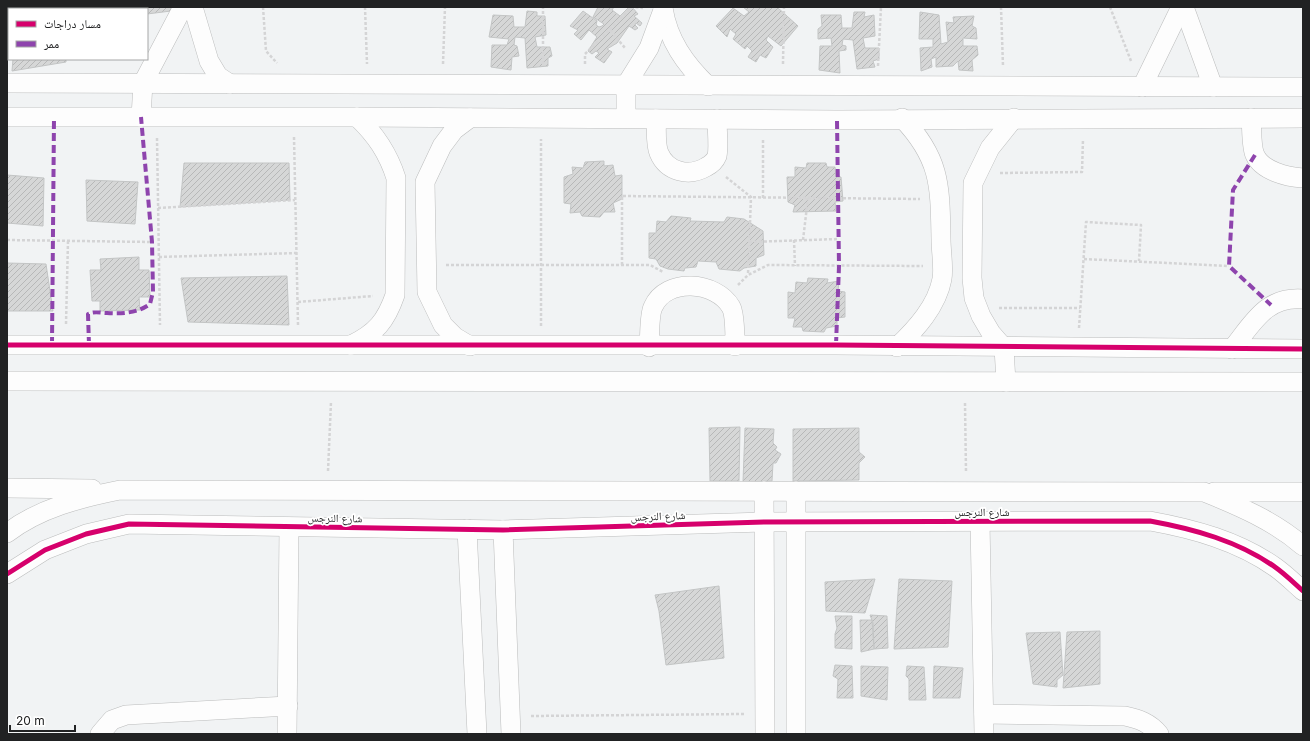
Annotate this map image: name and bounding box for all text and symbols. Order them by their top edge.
legend [8,8,148,60]
text: مسار دراجات [44,16,101,31]
text: ممر [43,36,59,51]
street label: شارع النرجس [955,505,1009,519]
street label: شارع النرجس [630,508,686,524]
street label: شارع النرجس [307,511,363,525]
scale bar [10,707,75,733]
text: 20 m [16,713,45,728]

